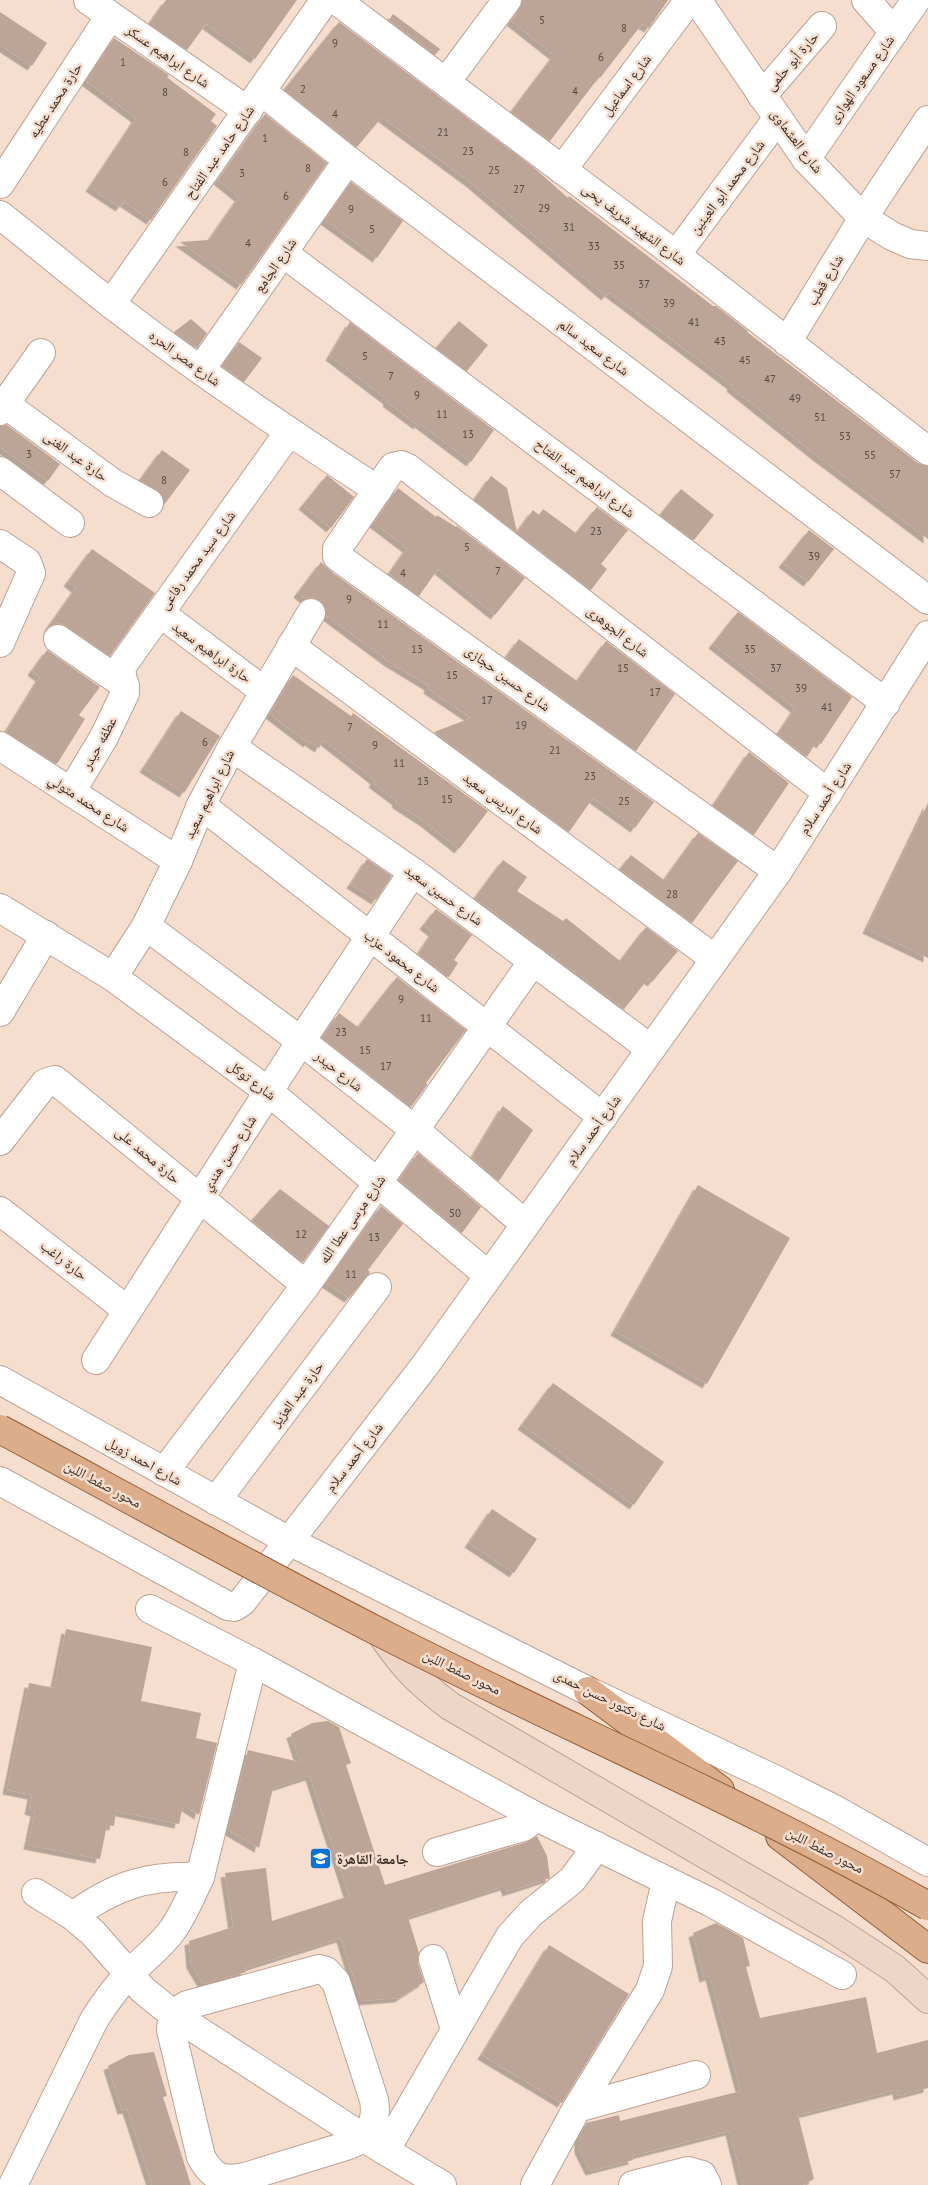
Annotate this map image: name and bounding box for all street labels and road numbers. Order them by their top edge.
street label: شارع ابراهيم عسكر [121,20,213,92]
street label: حارة أبو حلمى [761,28,823,94]
street label: شارع مسعود الهوارى [824,31,899,127]
street label: شارع اسماعيل [597,51,656,120]
street label: حارة محمد عطيه [24,59,86,141]
street label: شارع حامد عبد الفتاح [180,102,259,203]
street label: شارع العشماوى [766,105,827,177]
street label: شارع محمد أبو العينين [685,136,769,239]
street label: شارع الشهيد شريف يحى [578,179,689,270]
street label: شارع الجامع [250,234,301,296]
street label: شارع قطب [803,251,848,309]
street label: شارع سعيد سالم [554,315,633,380]
street label: شارع مصر الحره [145,326,224,391]
street label: حارة عبد الغنى [41,427,112,485]
street label: شارع ابراهيم عبد الفتاح [531,435,639,522]
street label: شارع سيد محمد رفاعى [155,507,240,614]
street label: شارع الجوهرى [583,601,653,662]
street label: حارة ابراهيم سعيد [168,617,255,688]
street label: شارع حسين حجازى [461,641,554,716]
street label: عطفه حيدر [77,714,121,773]
street label: شارع ابراهيم سعيد [180,747,239,842]
street label: شارع أحمد سلام [795,758,856,838]
street label: شارع ادريس سعيد [459,768,546,839]
street label: شارع محمد متولي [44,770,133,838]
street label: شارع حسين سعيد [401,861,487,930]
street label: شارع محمود عزب [360,926,444,997]
street label: شارع حيدر [310,1046,367,1096]
street label: شارع توكل [224,1056,280,1105]
street label: شارع أحمد سلام [561,1091,626,1170]
street label: شارع حسن هندي [198,1112,262,1196]
street label: حارة محمد على [112,1123,184,1187]
street label: شارع مرسى عطا الله [315,1171,390,1267]
street label: حارة راغب [37,1236,91,1284]
street label: حارة عبد العزيز [266,1358,327,1431]
street label: شارع أحمد سلام [321,1419,388,1496]
street label: شارع احمد زويل [103,1433,185,1490]
street label: محور صفط اللبن [62,1456,144,1512]
street label: محور صفط اللبن [420,1645,504,1699]
street label: شارع دكتور حسن حمدى [550,1665,669,1736]
street label: محور صفط اللبن [783,1823,867,1877]

